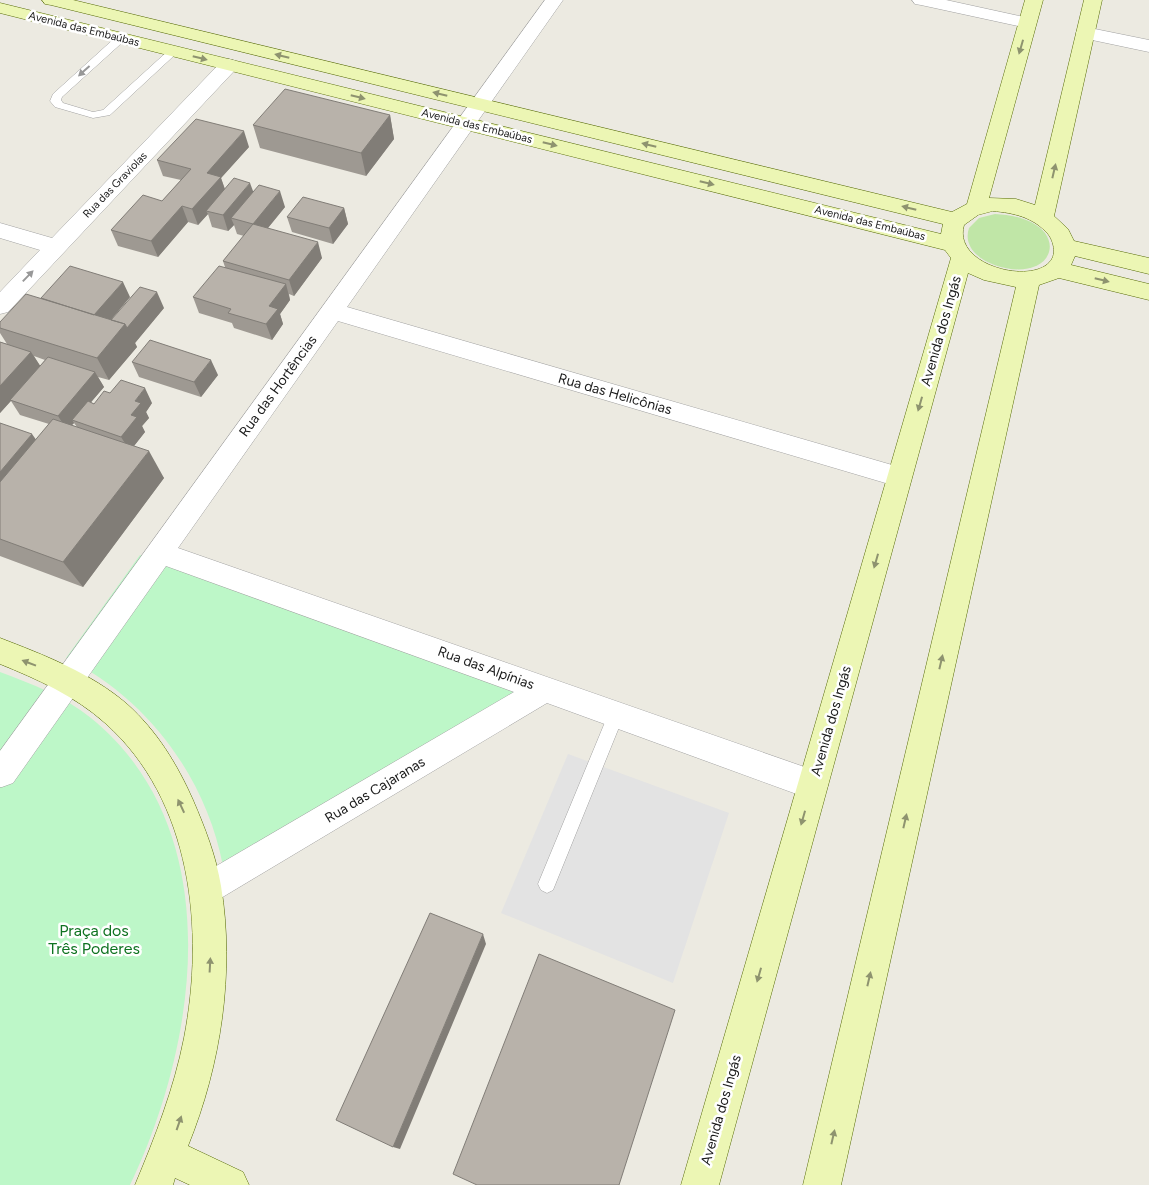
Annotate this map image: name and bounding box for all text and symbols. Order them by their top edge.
street label: Avenida das Embaúbas [27,9,141,49]
one-way arrow [1016,40,1024,55]
one-way arrow [275,52,290,60]
one-way arrow [193,54,208,62]
one-way arrow [79,65,91,77]
one-way arrow [433,90,448,98]
one-way arrow [351,93,366,101]
street label: Avenida das Embaúbas [420,106,534,146]
one-way arrow [542,140,557,148]
one-way arrow [642,141,657,149]
street label: Rua das Graviolas [80,149,150,221]
one-way arrow [1050,163,1058,178]
one-way arrow [700,179,715,187]
street label: Avenida das Embaúbas [813,203,927,243]
one-way arrow [902,204,917,212]
one-way arrow [22,271,34,283]
street label: Avenida dos Ingás [917,274,965,388]
one-way arrow [1095,277,1110,285]
street label: Rua das Hortências [236,332,320,440]
street label: Rua das Helicônias [556,370,674,418]
one-way arrow [916,397,924,412]
one-way arrow [872,553,880,568]
street label: Rua das Alpínias [435,643,537,693]
one-way arrow [937,655,945,670]
one-way arrow [22,659,37,666]
street label: Avenida dos Ingás [807,664,855,778]
street label: Rua das Cajaranas [322,753,428,827]
one-way arrow [177,799,185,813]
one-way arrow [799,811,807,826]
one-way arrow [901,813,909,828]
park label: Praça dos Três Poderes [48,921,140,958]
one-way arrow [206,956,214,972]
one-way arrow [755,967,763,982]
one-way arrow [865,972,873,987]
street label: Avenida dos Ingás [697,1053,745,1167]
one-way arrow [176,1116,183,1131]
one-way arrow [829,1130,837,1145]

